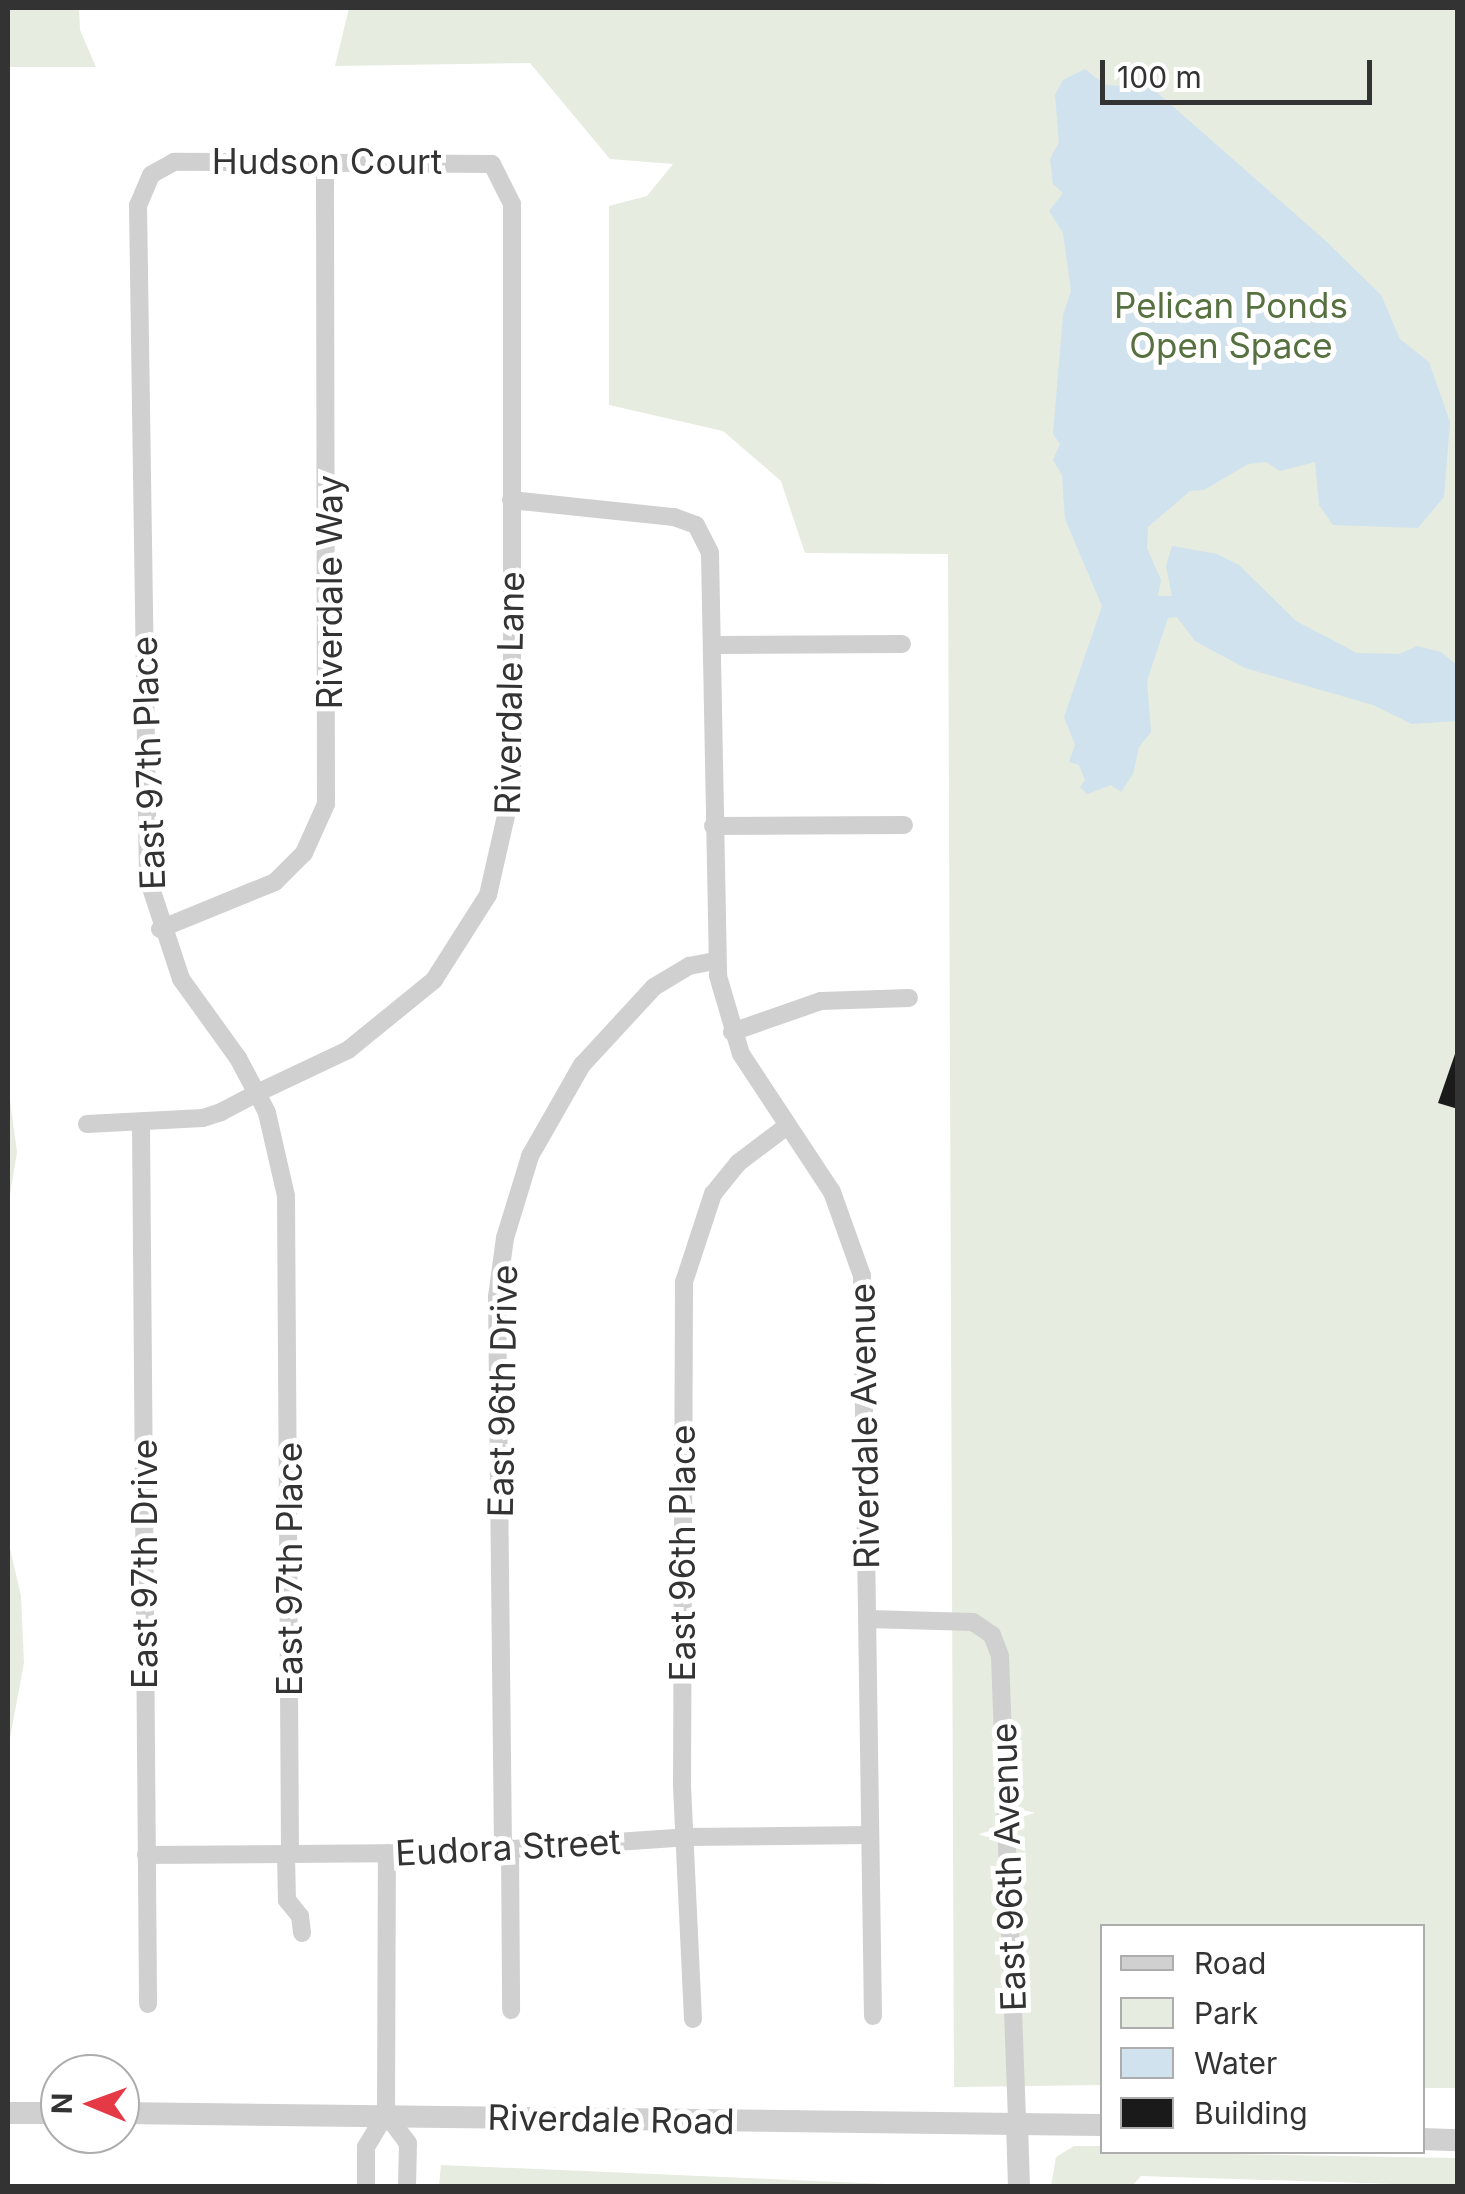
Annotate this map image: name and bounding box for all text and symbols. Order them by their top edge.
scale bar [1105,40,1378,102]
text: 100 m [1117,59,1202,95]
street label: Hudson Court [212,140,442,182]
park label: Pelican Ponds Open Space [1114,284,1348,366]
street label: Riverdale Way [308,475,350,709]
street label: Riverdale Lane [486,571,532,815]
street label: East 97th Place [123,635,173,891]
street label: East 96th Drive [479,1264,525,1518]
street label: Riverdale Avenue [841,1283,887,1569]
street label: East 96th Place [661,1425,703,1681]
street label: East 97th Drive [123,1439,165,1689]
street label: East 97th Place [268,1442,310,1696]
street label: East 96th Avenue [982,1722,1034,2012]
street label: Eudora Street [394,1820,622,1874]
legend [1100,1924,1425,2154]
text: Road [1194,1945,1266,1981]
text: Park [1194,1995,1258,2031]
text: Water [1194,2045,1277,2081]
north arrow [40,2054,140,2154]
text: N [45,2093,79,2114]
text: Building [1194,2095,1308,2131]
street label: Riverdale Road [487,2096,735,2142]

